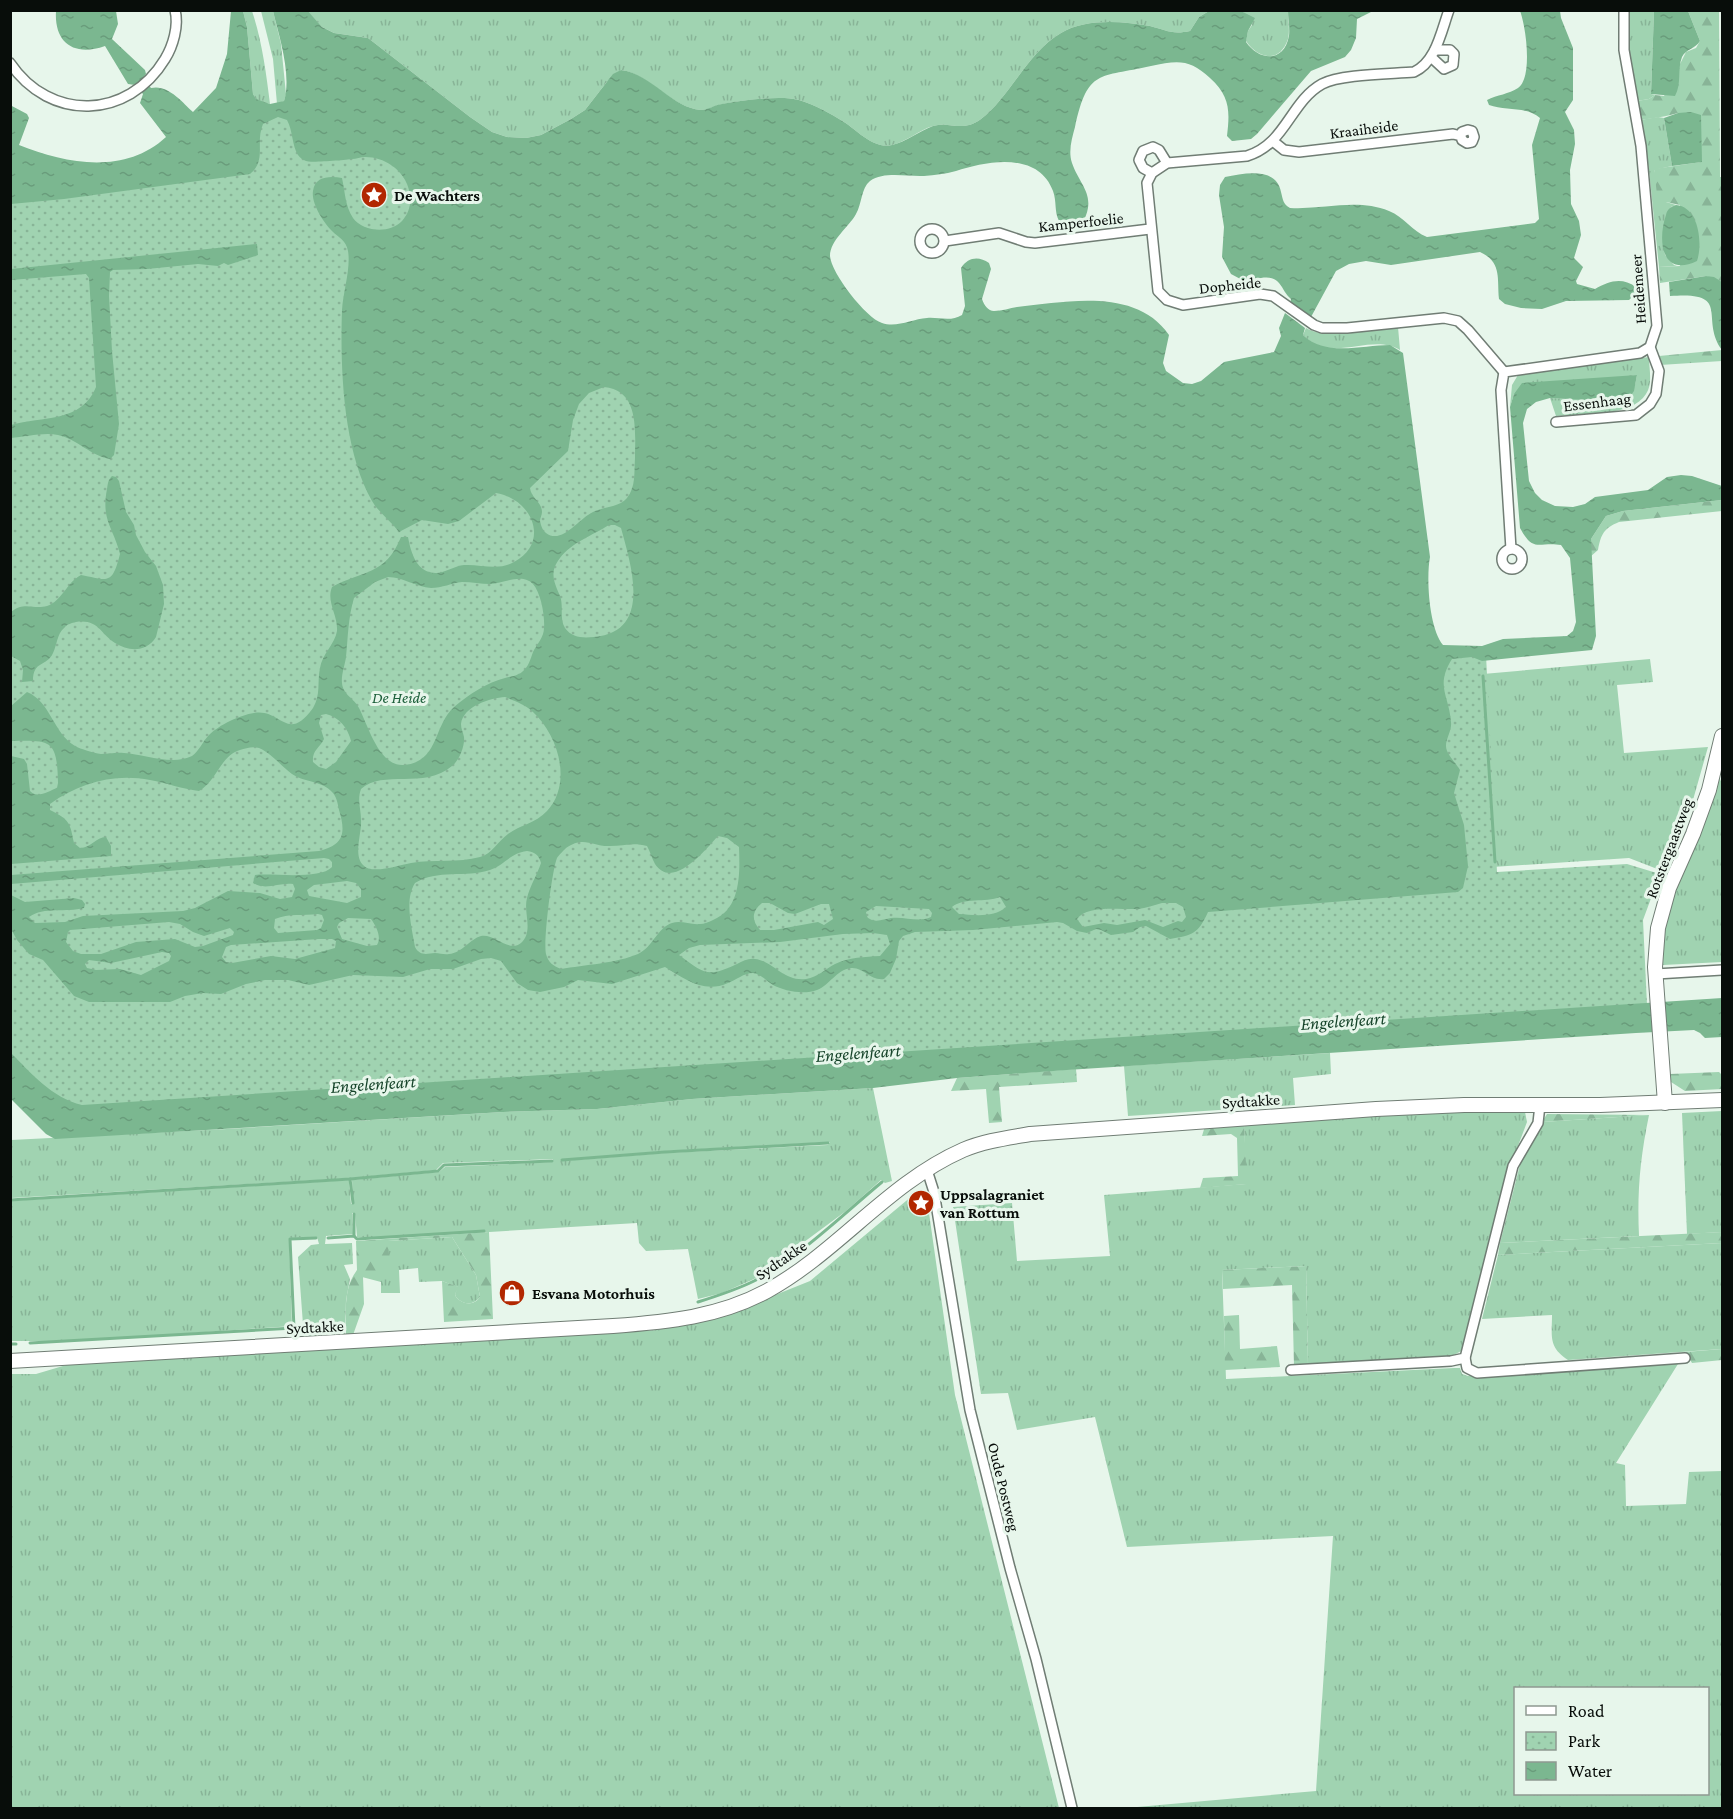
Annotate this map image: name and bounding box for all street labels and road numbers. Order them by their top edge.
street label: Kraaiheide [1329,116,1399,142]
street label: Kamperfoelie [1038,209,1124,236]
street label: Heidemeer [1627,253,1649,324]
street label: Dopheide [1198,273,1262,298]
street label: Essenhaag [1562,389,1632,416]
street label: Rotstergaastweg [1642,795,1697,901]
street label: Sydtakke [1222,1091,1280,1112]
street label: Sydtakke [752,1237,810,1284]
street label: Sydtakke [286,1317,344,1338]
street label: Oude Postweg [984,1441,1023,1534]

